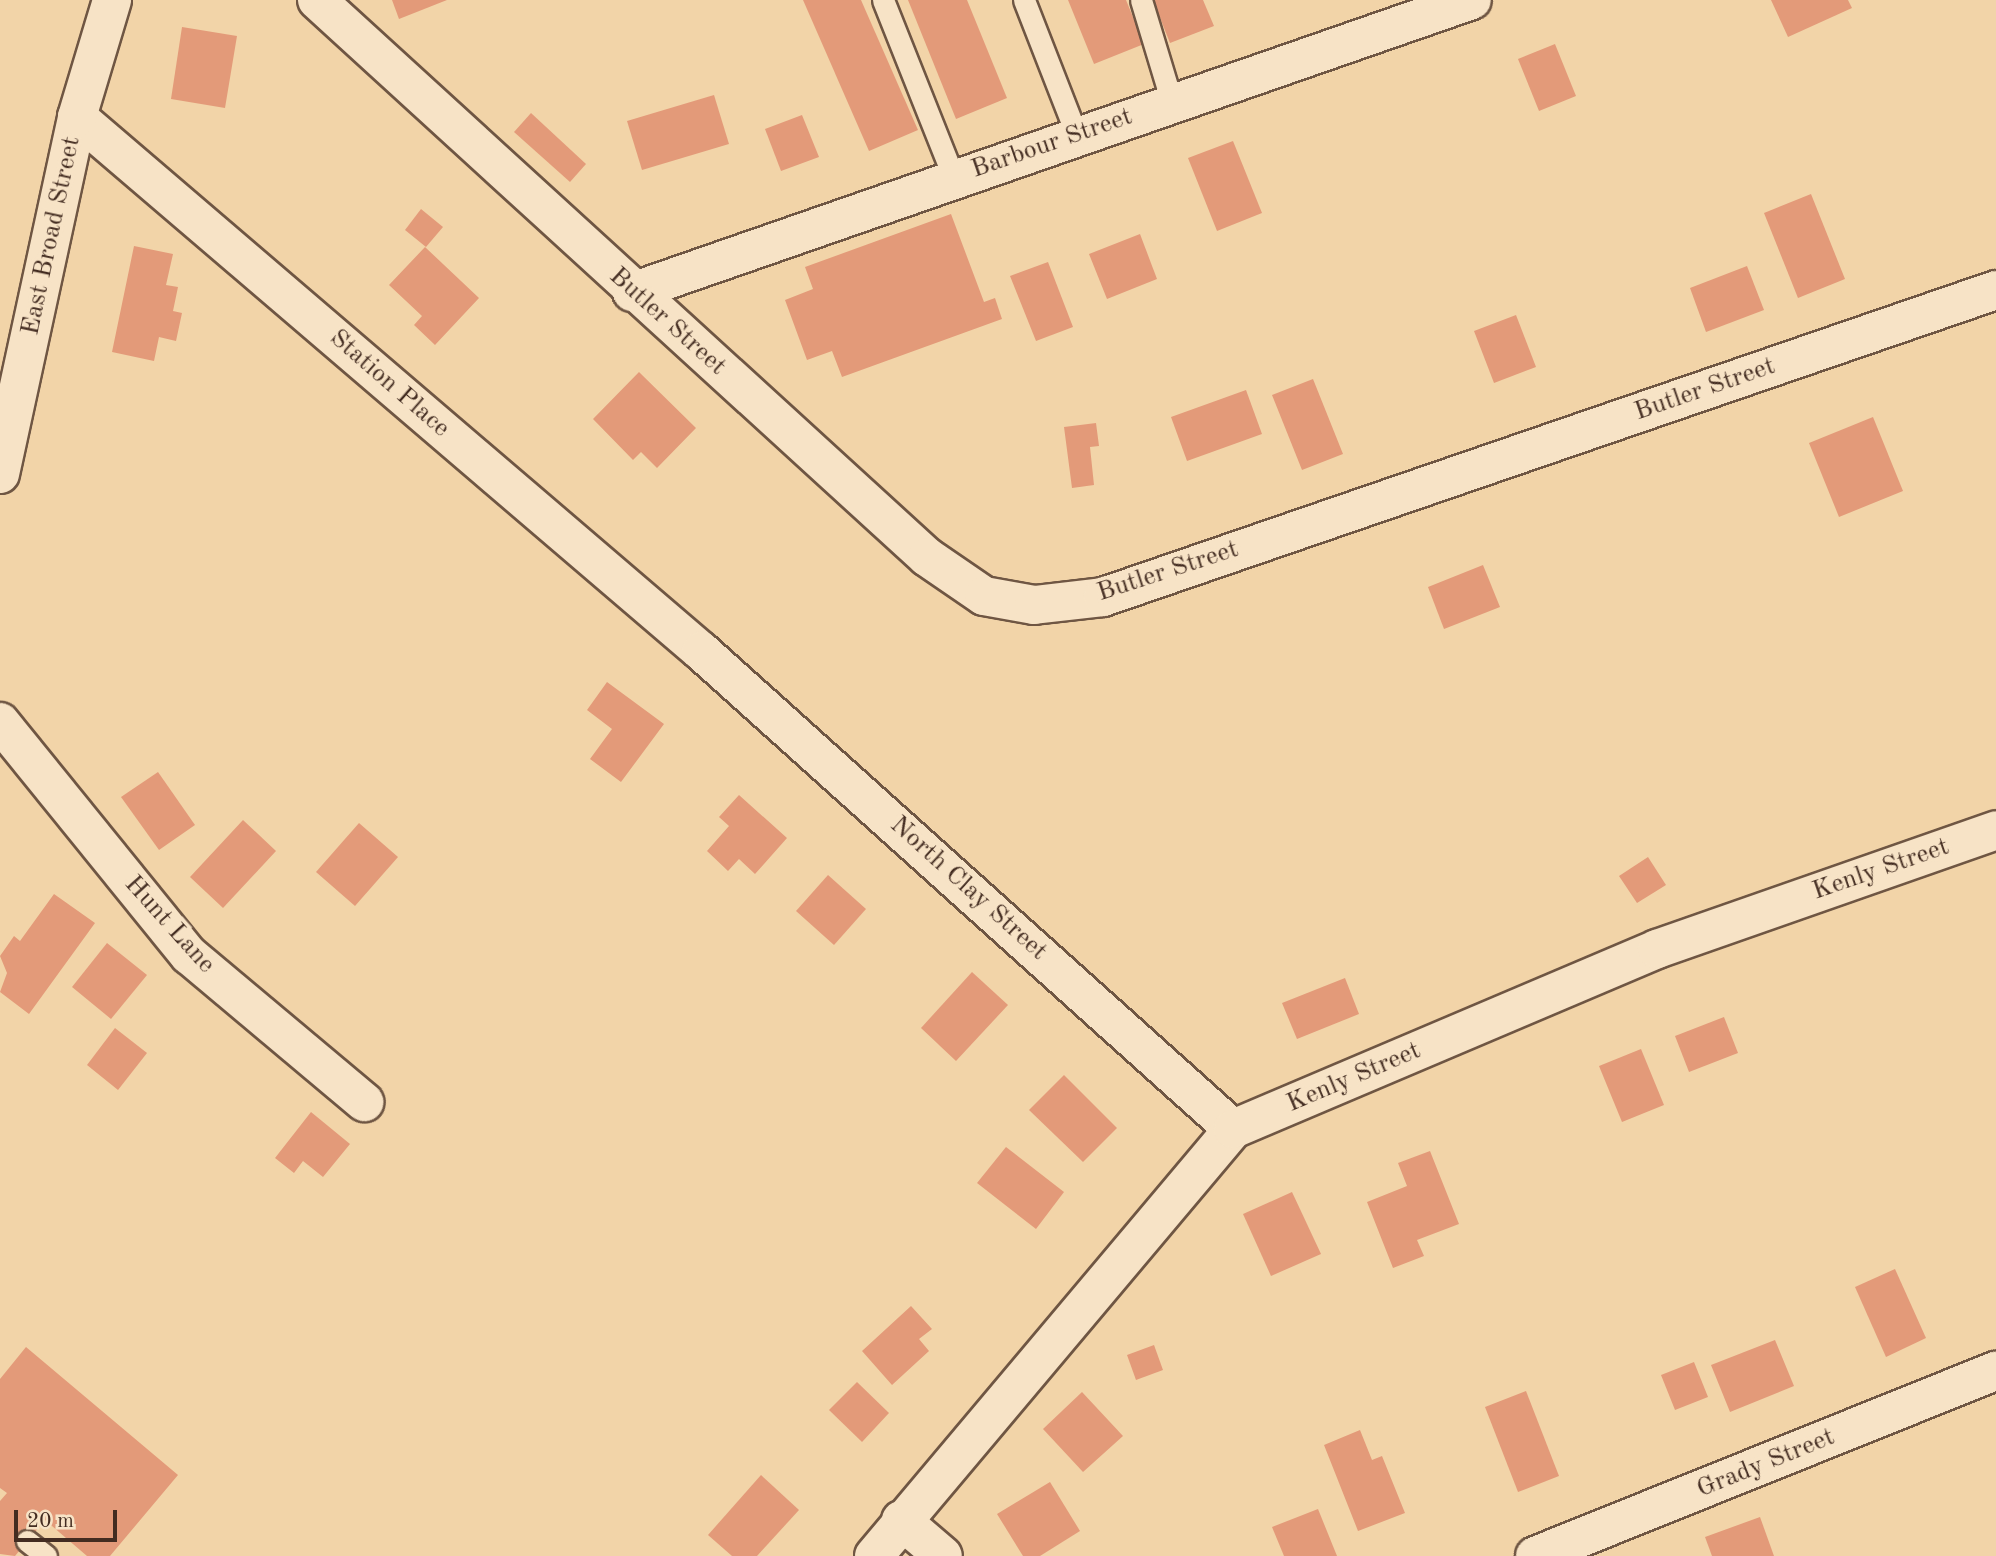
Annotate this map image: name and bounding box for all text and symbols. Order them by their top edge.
street label: Barbour Street [967,102,1137,186]
street label: East Broad Street [16,134,88,338]
street label: Butler Street [602,261,732,383]
street label: Station Place [322,323,456,445]
street label: Butler Street [1631,351,1779,429]
street label: Butler Street [1093,534,1243,610]
street label: North Clay Street [883,810,1053,968]
street label: Kenly Street [1808,832,1954,908]
street label: Hunt Lane [117,870,221,980]
street label: Kenly Street [1282,1036,1426,1120]
street label: Grady Street [1693,1422,1839,1506]
scale bar [18,1496,121,1540]
text: 20 m [27,1511,74,1532]

